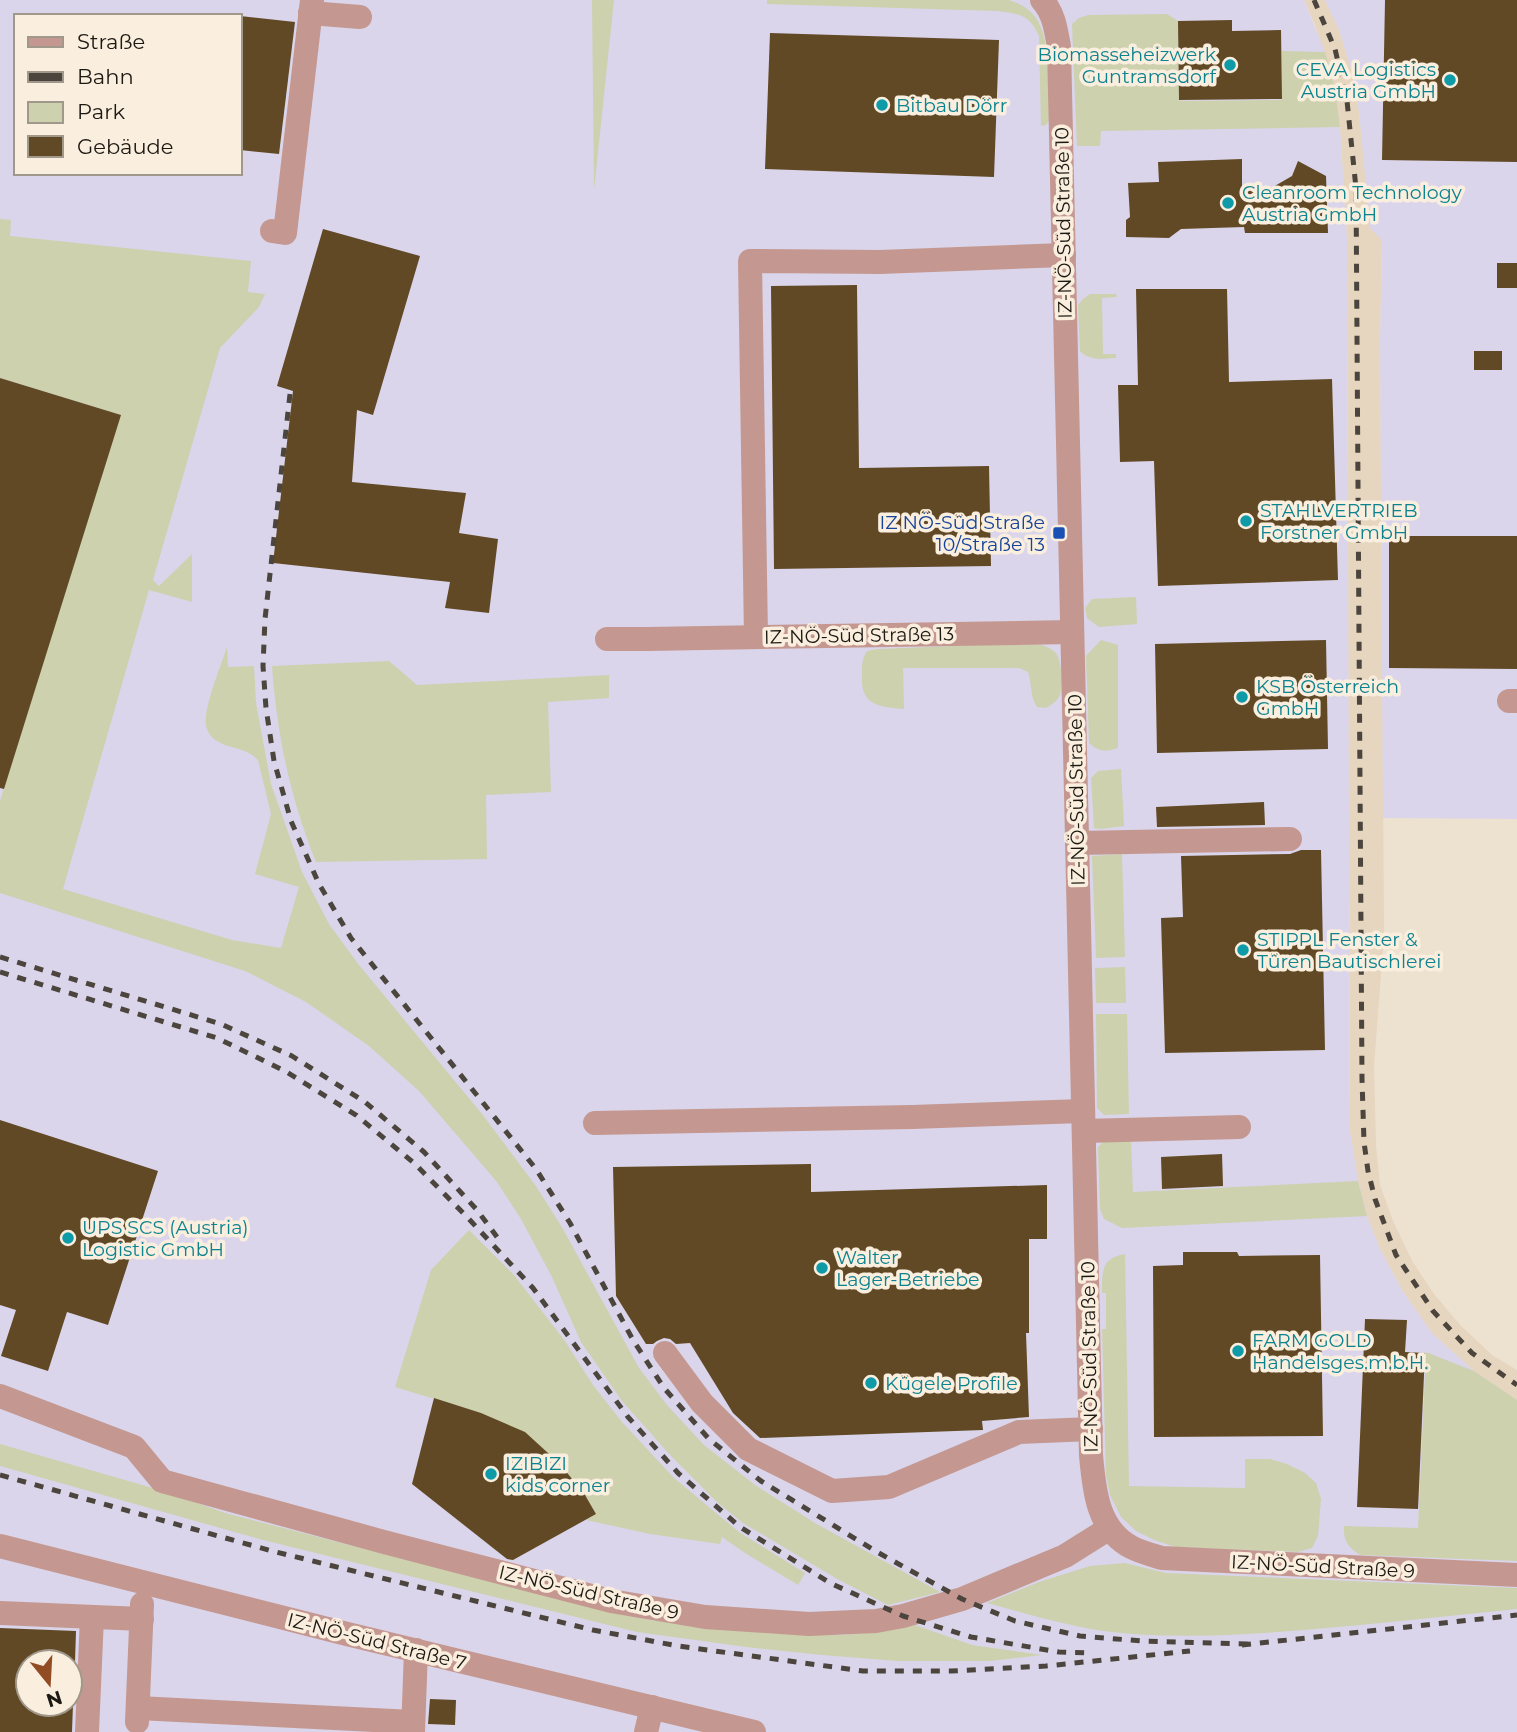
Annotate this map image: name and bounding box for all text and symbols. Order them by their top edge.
legend [14,14,242,175]
text: Straße [77,29,145,54]
place label: Biomasseheizwerk Guntramsdorf [1038,43,1218,88]
marker: Biomasseheizwerk Guntramsdorf [1222,57,1238,73]
place label: CEVA Logistics Austria GmbH [1296,58,1436,103]
text: Bahn [77,64,134,89]
marker: CEVA Logistics Austria GmbH [1442,72,1458,88]
place label: Bitbau Dörr [896,94,1007,117]
marker: Bitbau Dörr [874,97,890,113]
text: Park [77,99,125,124]
street label: IZ-NÖ-Süd Straße 10 [1050,127,1077,319]
text: Gebäude [77,134,174,159]
place label: Cleanroom Technology Austria GmbH [1242,181,1463,226]
marker: Cleanroom Technology Austria GmbH [1220,195,1236,211]
place label: STAHLVERTRIEB Forstner GmbH [1260,499,1418,544]
place label: IZ NÖ-Süd Straße 10/Straße 13 [880,511,1045,556]
marker: STAHLVERTRIEB Forstner GmbH [1238,513,1254,529]
marker: IZ NÖ-Süd Straße 10/Straße 13 [1051,525,1067,541]
street label: IZ-NÖ-Süd Straße 13 [764,622,954,649]
place label: KSB Österreich GmbH [1256,675,1399,720]
marker: KSB Österreich GmbH [1234,689,1250,705]
street label: IZ-NÖ-Süd Straße 10 [1063,694,1090,886]
place label: STIPPL Fenster & Türen Bautischlerei [1257,928,1441,973]
marker: STIPPL Fenster & Türen Bautischlerei [1235,942,1251,958]
place label: UPS SCS (Austria) Logistic GmbH [82,1216,249,1261]
marker: UPS SCS (Austria) Logistic GmbH [60,1230,76,1246]
place label: Walter Lager-Betriebe [836,1246,980,1291]
marker: Walter Lager-Betriebe [814,1260,830,1276]
street label: IZ-NÖ-Süd Straße 10 [1076,1261,1103,1453]
place label: FARM GOLD Handelsges.m.b.H. [1252,1329,1428,1374]
marker: FARM GOLD Handelsges.m.b.H. [1230,1343,1246,1359]
place label: Kügele Profile [885,1372,1018,1395]
marker: Kügele Profile [863,1375,879,1391]
place label: IZIBIZI kids corner [505,1452,610,1497]
marker: IZIBIZI kids corner [483,1466,499,1482]
street label: IZ-NÖ-Süd Straße 9 [1230,1550,1415,1583]
street label: IZ-NÖ-Süd Straße 9 [497,1561,681,1624]
street label: IZ-NÖ-Süd Straße 7 [285,1608,469,1675]
north arrow [14,1648,84,1718]
text: N [43,1685,65,1712]

